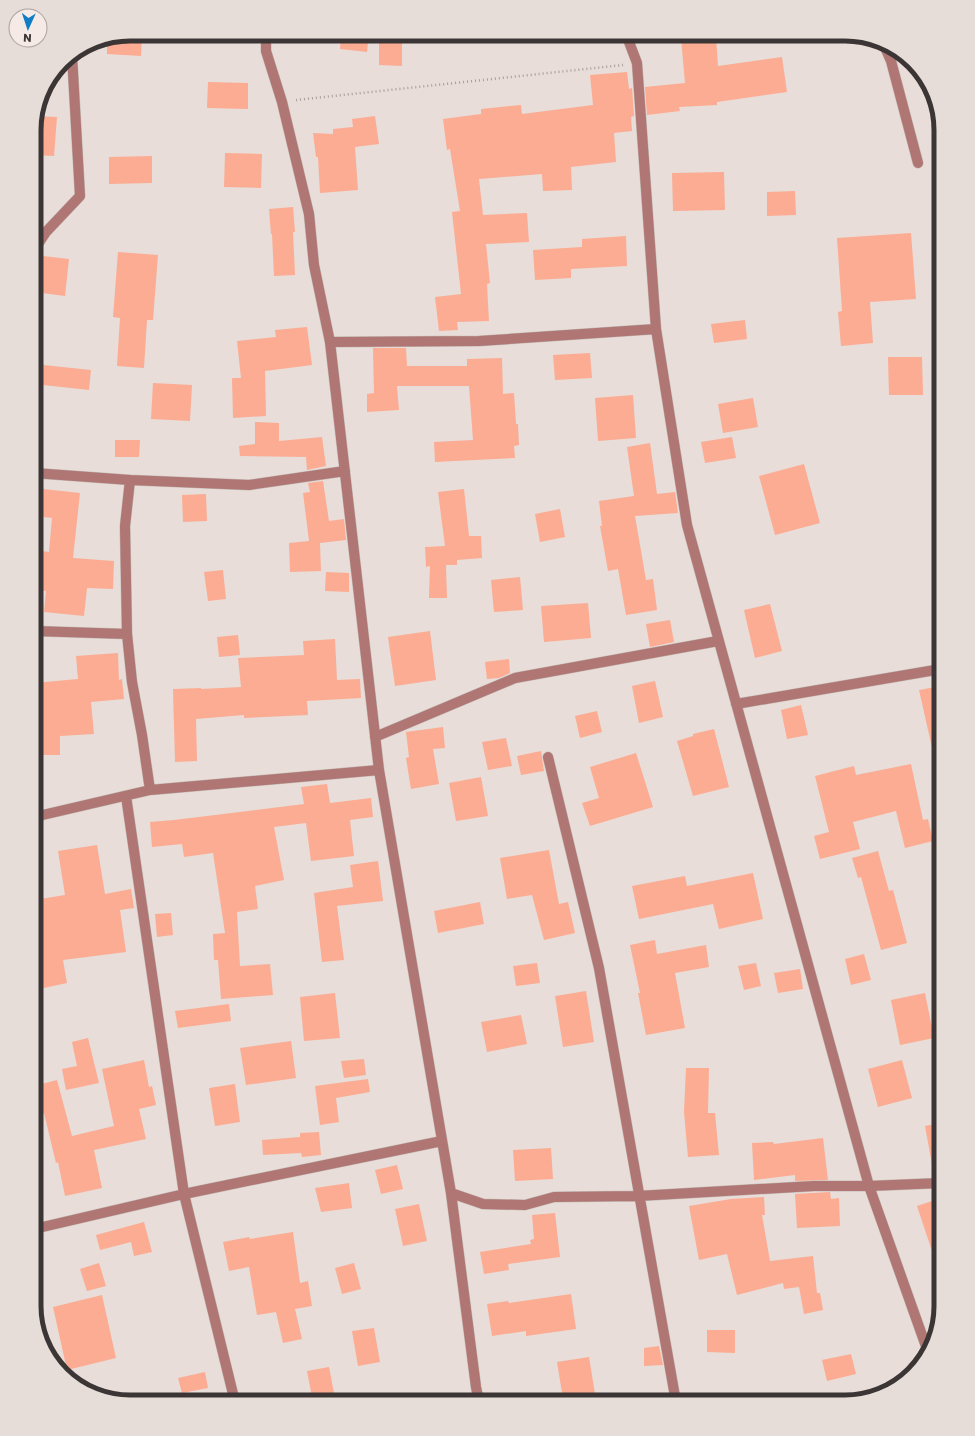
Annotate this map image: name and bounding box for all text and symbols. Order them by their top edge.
north arrow [8,8,48,48]
text: N [23,30,32,46]

